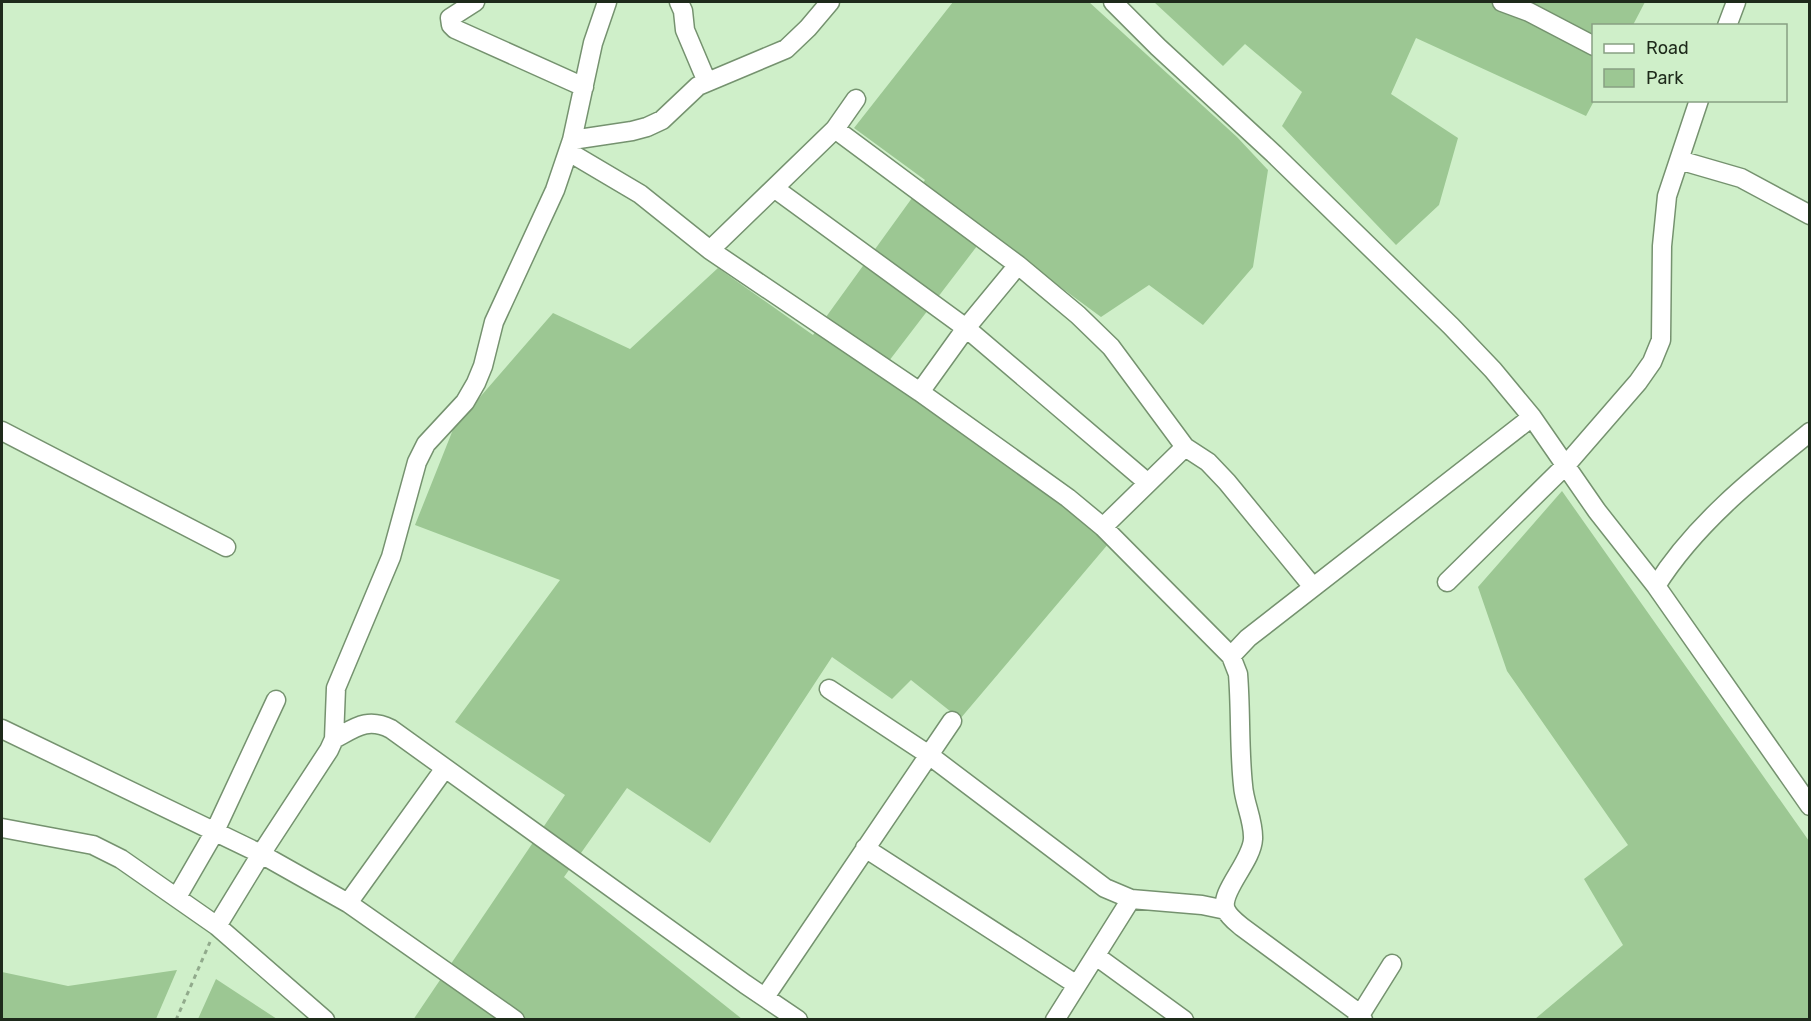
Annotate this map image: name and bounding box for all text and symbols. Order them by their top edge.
legend [1592,24,1787,102]
text: Road [1646,37,1689,59]
text: Park [1646,67,1684,89]

